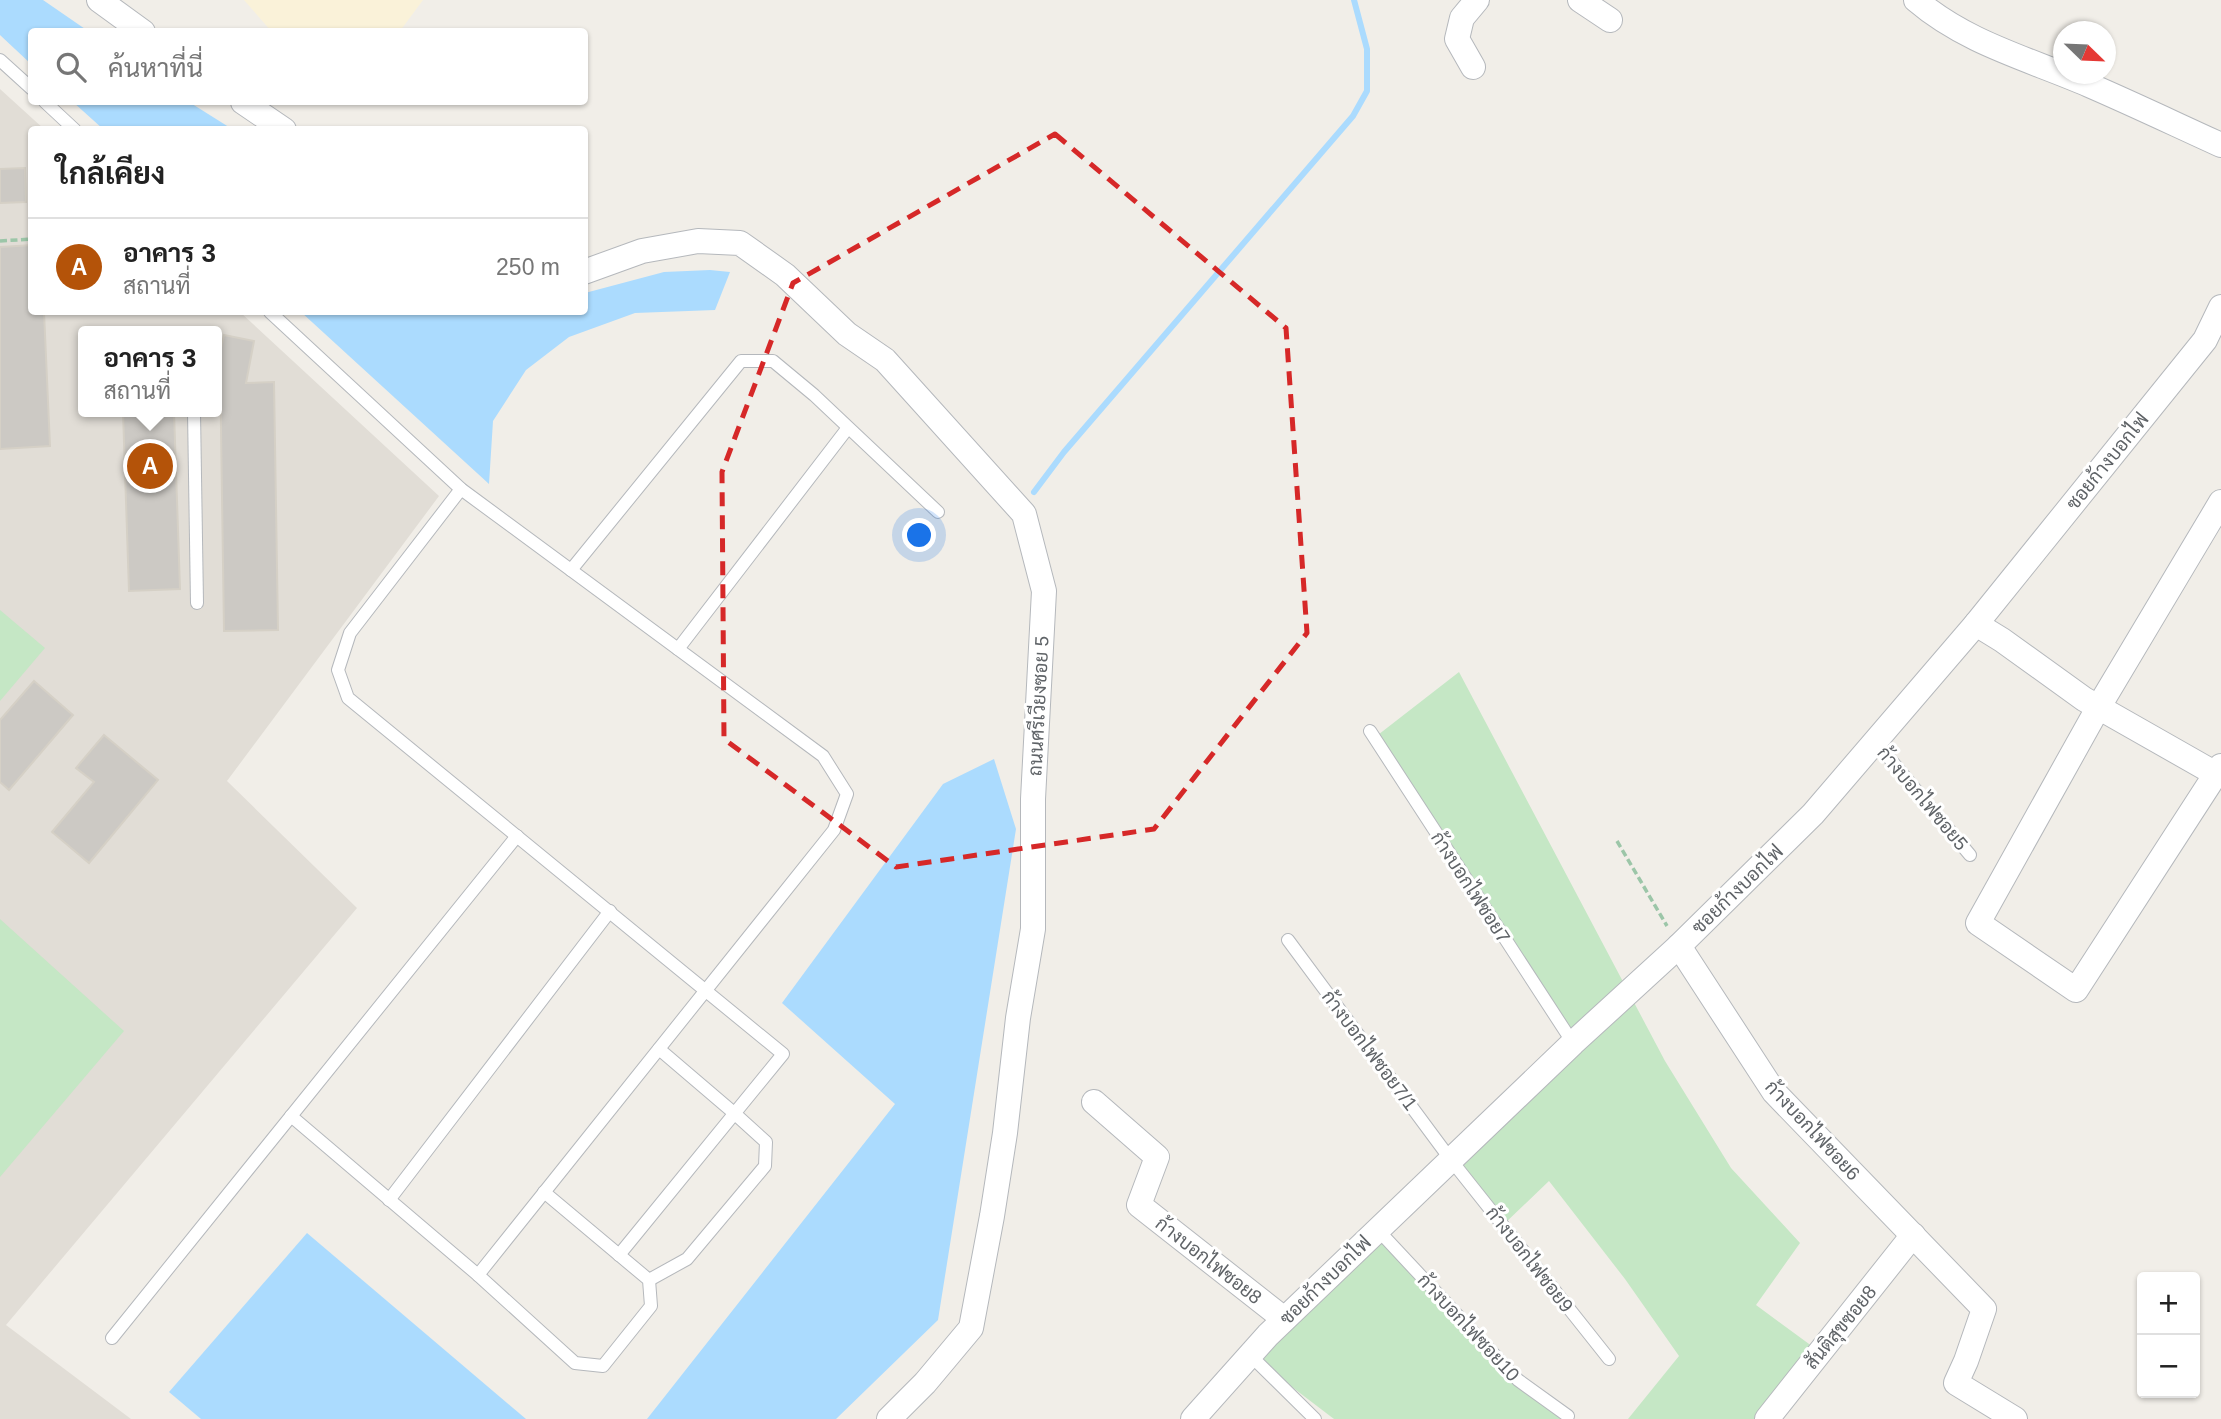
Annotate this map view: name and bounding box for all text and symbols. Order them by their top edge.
north arrow [2053,21,2116,84]
search box [28,28,588,105]
icon: search [52,48,90,86]
text: ค้นหาที่นี่ [108,53,203,83]
text: ใกล้เคียง [56,157,165,190]
text: อาคาร 3 [123,238,216,268]
text: A [71,254,87,280]
text: 250 m [496,254,560,280]
text: สถานที่ [123,273,191,299]
popup [78,326,222,417]
text: อาคาร 3 [103,343,197,373]
text: สถานที่ [103,378,171,404]
street label: ซอยก้างบอกไฟ [2061,408,2153,514]
pin: A [127,440,173,492]
your location [902,518,936,552]
street label: ถนนศรีเวียงซอย 5 [1022,635,1053,777]
street label: ก้างบอกไฟซอย5 [1873,741,1974,854]
street label: ก้างบอกไฟซอย7 [1427,827,1516,947]
street label: ซอยก้างบอกไฟ [1686,839,1787,938]
street label: ก้างบอกไฟซอย7/1 [1318,985,1423,1114]
street label: ก้างบอกไฟซอย6 [1761,1075,1866,1185]
street label: ก้างบอกไฟซอย9 [1482,1201,1579,1316]
street label: ก้างบอกไฟซอย8 [1152,1211,1267,1308]
street label: ซอยก้างบอกไฟ [1274,1230,1375,1329]
street label: ก้างบอกไฟซอย10 [1414,1268,1525,1385]
map controls [2137,1272,2200,1398]
button: + [2137,1272,2200,1335]
street label: สันติสุขซอย8 [1800,1281,1882,1375]
button: − [2137,1335,2200,1398]

